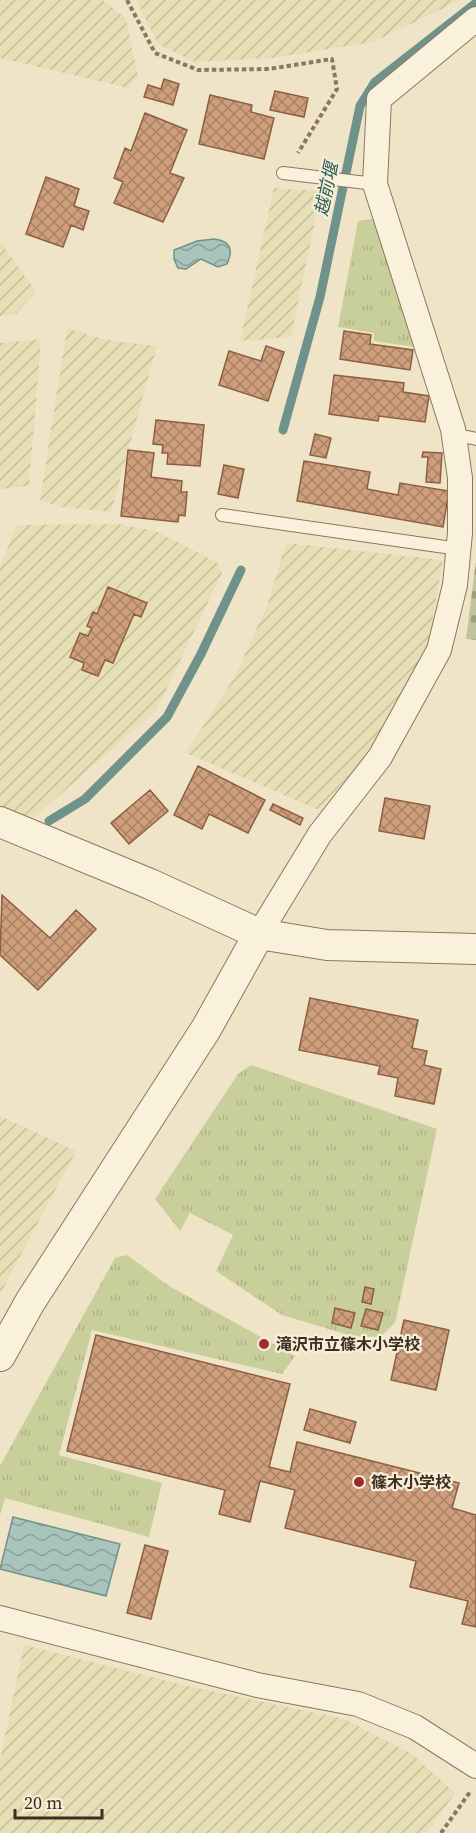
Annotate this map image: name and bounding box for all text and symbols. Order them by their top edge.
water label: 越前堰 [308,157,344,218]
place label: 滝沢市立篠木小学校 [276,1333,420,1355]
marker: 滝沢市立篠木小学校 [257,1337,271,1351]
place label: 篠木小学校 [371,1471,451,1493]
marker: 篠木小学校 [352,1475,366,1489]
scale bar [15,1782,102,1820]
text: 20 m [24,1790,62,1815]

